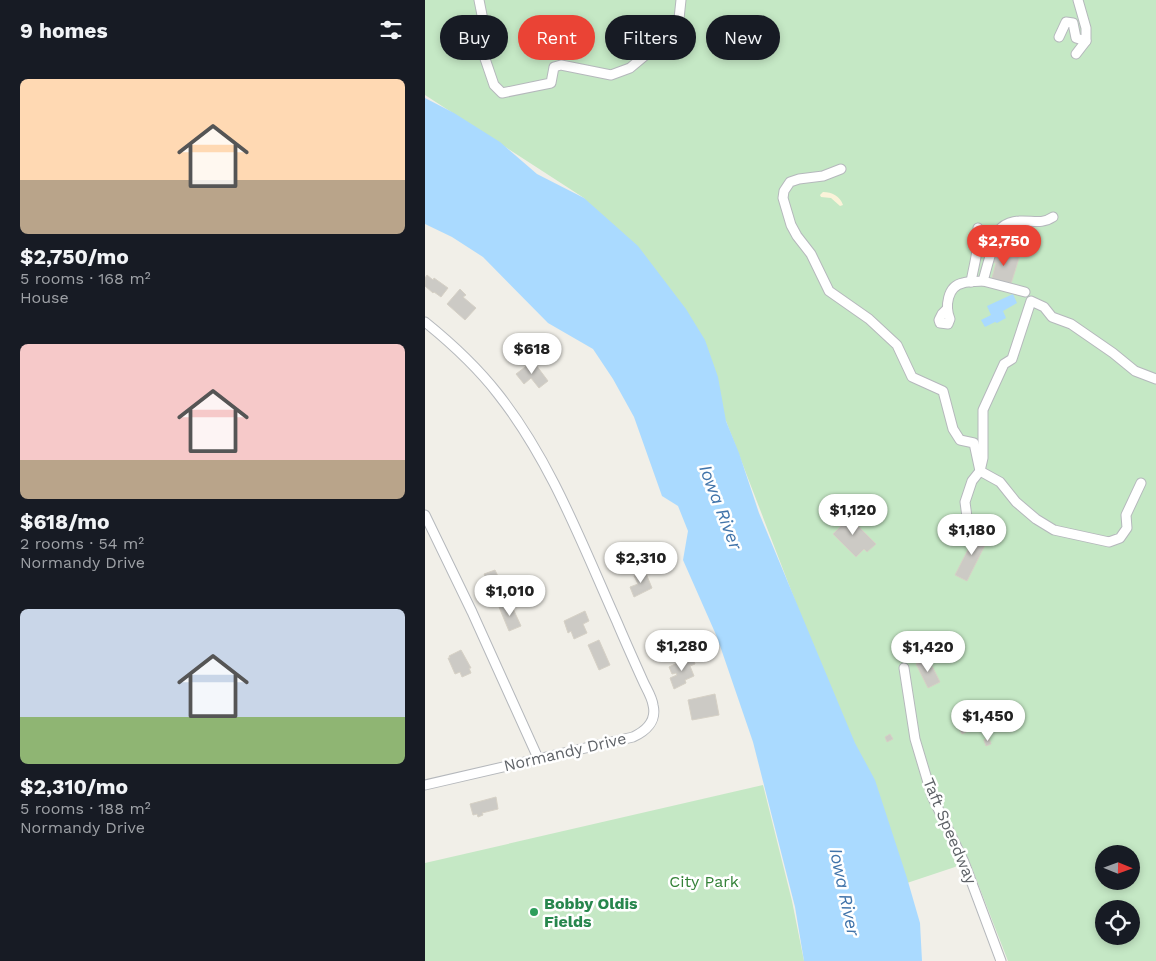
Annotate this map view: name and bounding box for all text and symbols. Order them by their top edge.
chip: Buy [440,15,508,60]
chip: Rent [518,15,595,60]
chip: Filters [605,15,696,60]
chip: New [706,15,780,60]
icon: filters [377,16,405,44]
text: 9 homes [20,18,108,43]
icon: home [168,111,258,201]
pin: $2,750 [963,224,1045,267]
text: $2,750 [978,231,1030,250]
text: $2,750/mo [20,244,129,269]
text: 5 rooms · 168 m² [20,269,151,288]
text: House [20,288,69,307]
pin: $618 [502,332,562,375]
text: $618 [514,339,550,358]
icon: home [168,376,258,466]
water label: Iowa River [695,462,747,553]
pin: $1,120 [812,494,894,536]
text: $1,120 [830,500,876,519]
text: $618/mo [20,509,110,534]
pin: $1,180 [931,514,1013,556]
text: $1,180 [948,520,996,539]
text: 2 rooms · 54 m² [20,534,144,553]
pin: $2,310 [600,542,682,584]
text: $2,310 [615,548,667,567]
text: Normandy Drive [20,553,145,572]
pin: $1,010 [469,574,551,617]
text: $1,010 [485,581,535,600]
pin: $1,280 [641,630,723,672]
pin: $1,420 [887,630,969,673]
text: $1,280 [656,636,708,655]
text: $1,420 [902,637,954,656]
icon: home [168,641,258,731]
pin: $1,450 [947,700,1029,742]
text: $1,450 [962,706,1014,725]
street label: Normandy Drive [502,729,628,775]
text: $2,310/mo [20,774,128,799]
street label: Taft Speedway [919,775,981,888]
text: 5 rooms · 188 m² [20,799,151,818]
text: Normandy Drive [20,818,145,837]
north arrow [1095,845,1140,890]
map controls [1095,845,1140,945]
water label: Iowa River [825,846,865,939]
park label: City Park [669,872,739,891]
place label: Bobby Oldis Fields [544,894,638,931]
button: locate [1095,900,1140,945]
marker: Bobby Oldis Fields [528,906,540,918]

